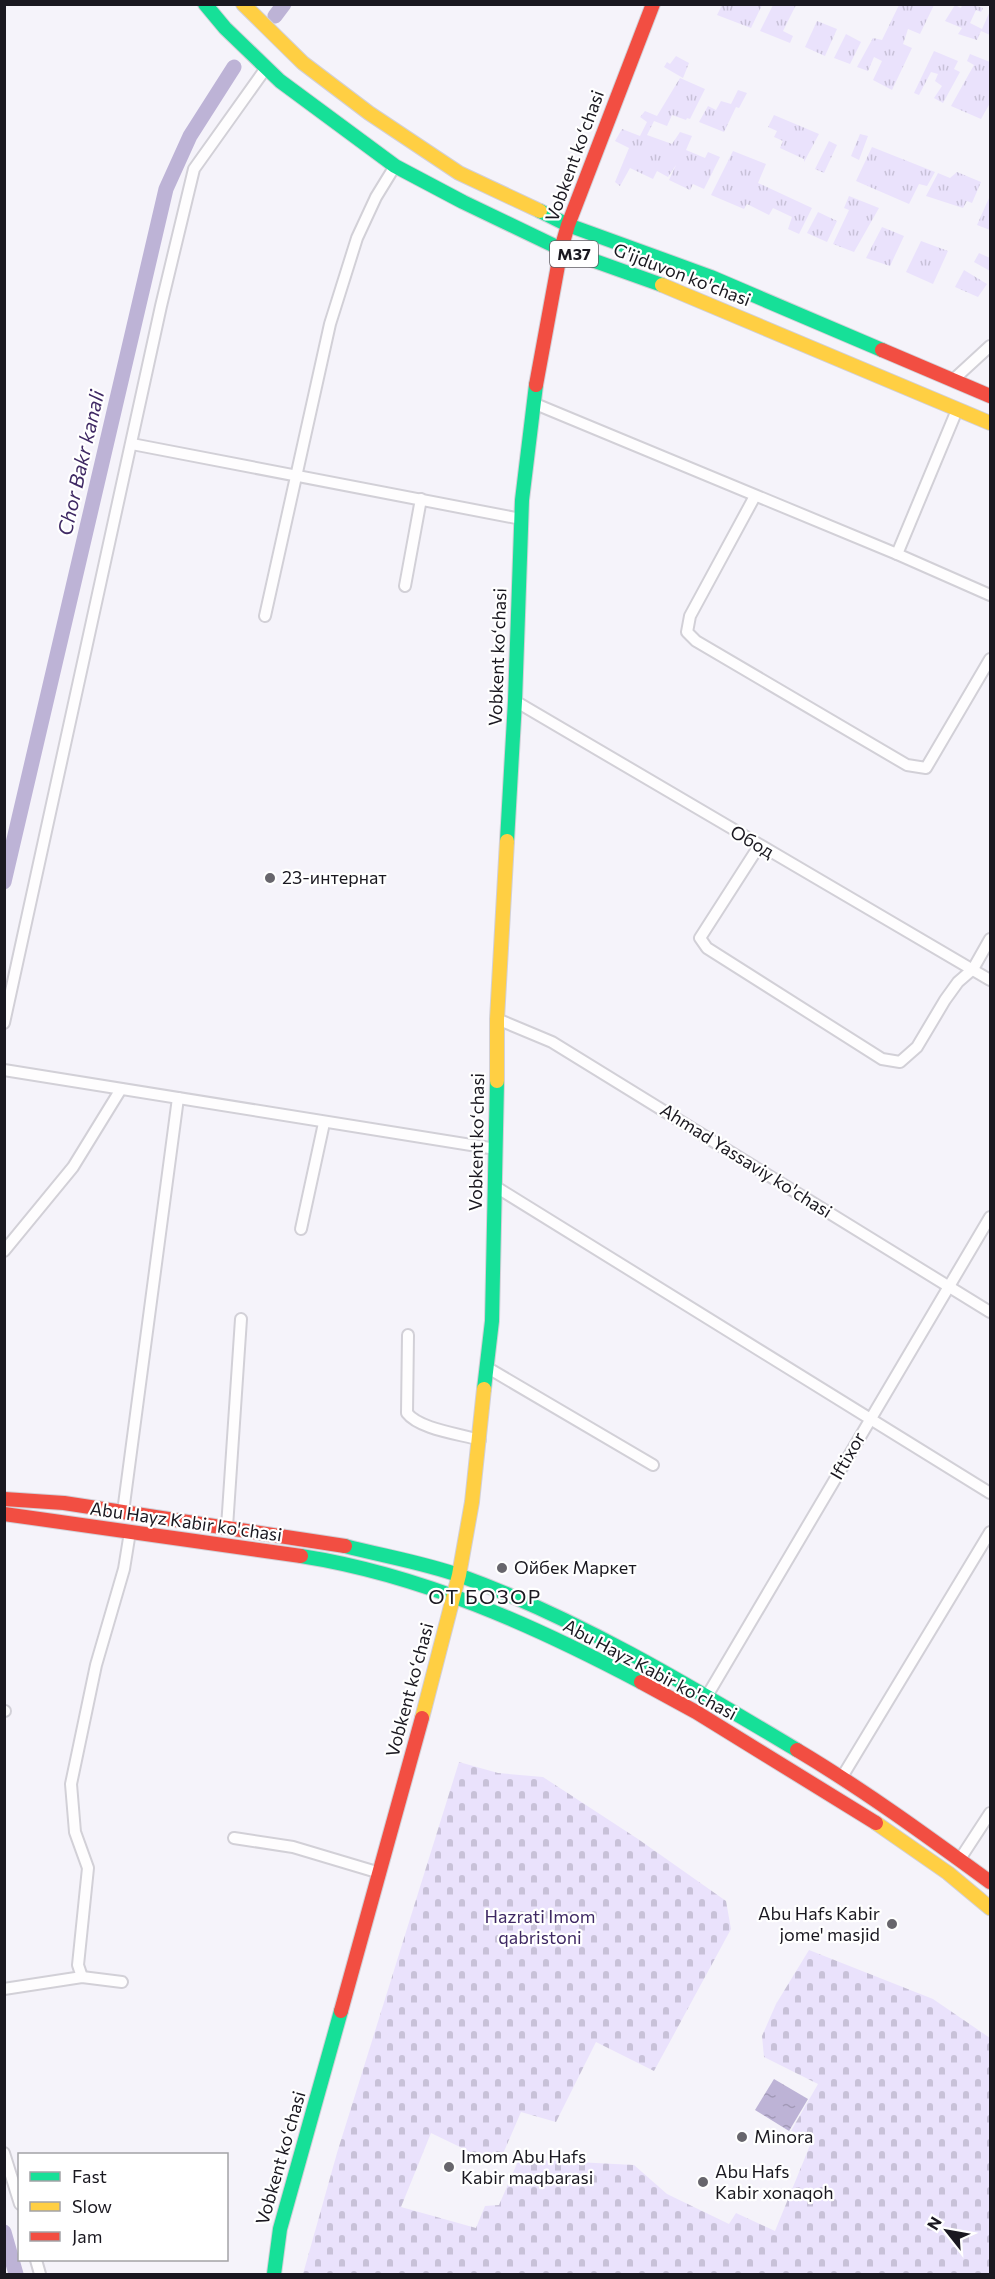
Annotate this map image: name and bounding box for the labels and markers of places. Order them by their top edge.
place label: 23-интернат [282,866,387,888]
marker: 23-интернат [263,871,277,885]
place label: Ойбек Маркет [514,1556,637,1578]
marker: Ойбек Маркет [495,1561,509,1575]
place label: Abu Hafs Kabir jome' masjid [758,1902,880,1945]
marker: Abu Hafs Kabir jome' masjid [885,1917,899,1931]
place label: Minora [754,2125,813,2147]
marker: Minora [735,2130,749,2144]
place label: Imom Abu Hafs Kabir maqbarasi [461,2145,593,2188]
marker: Imom Abu Hafs Kabir maqbarasi [442,2160,456,2174]
place label: Abu Hafs Kabir xonaqoh [715,2160,834,2203]
marker: Abu Hafs Kabir xonaqoh [696,2175,710,2189]

